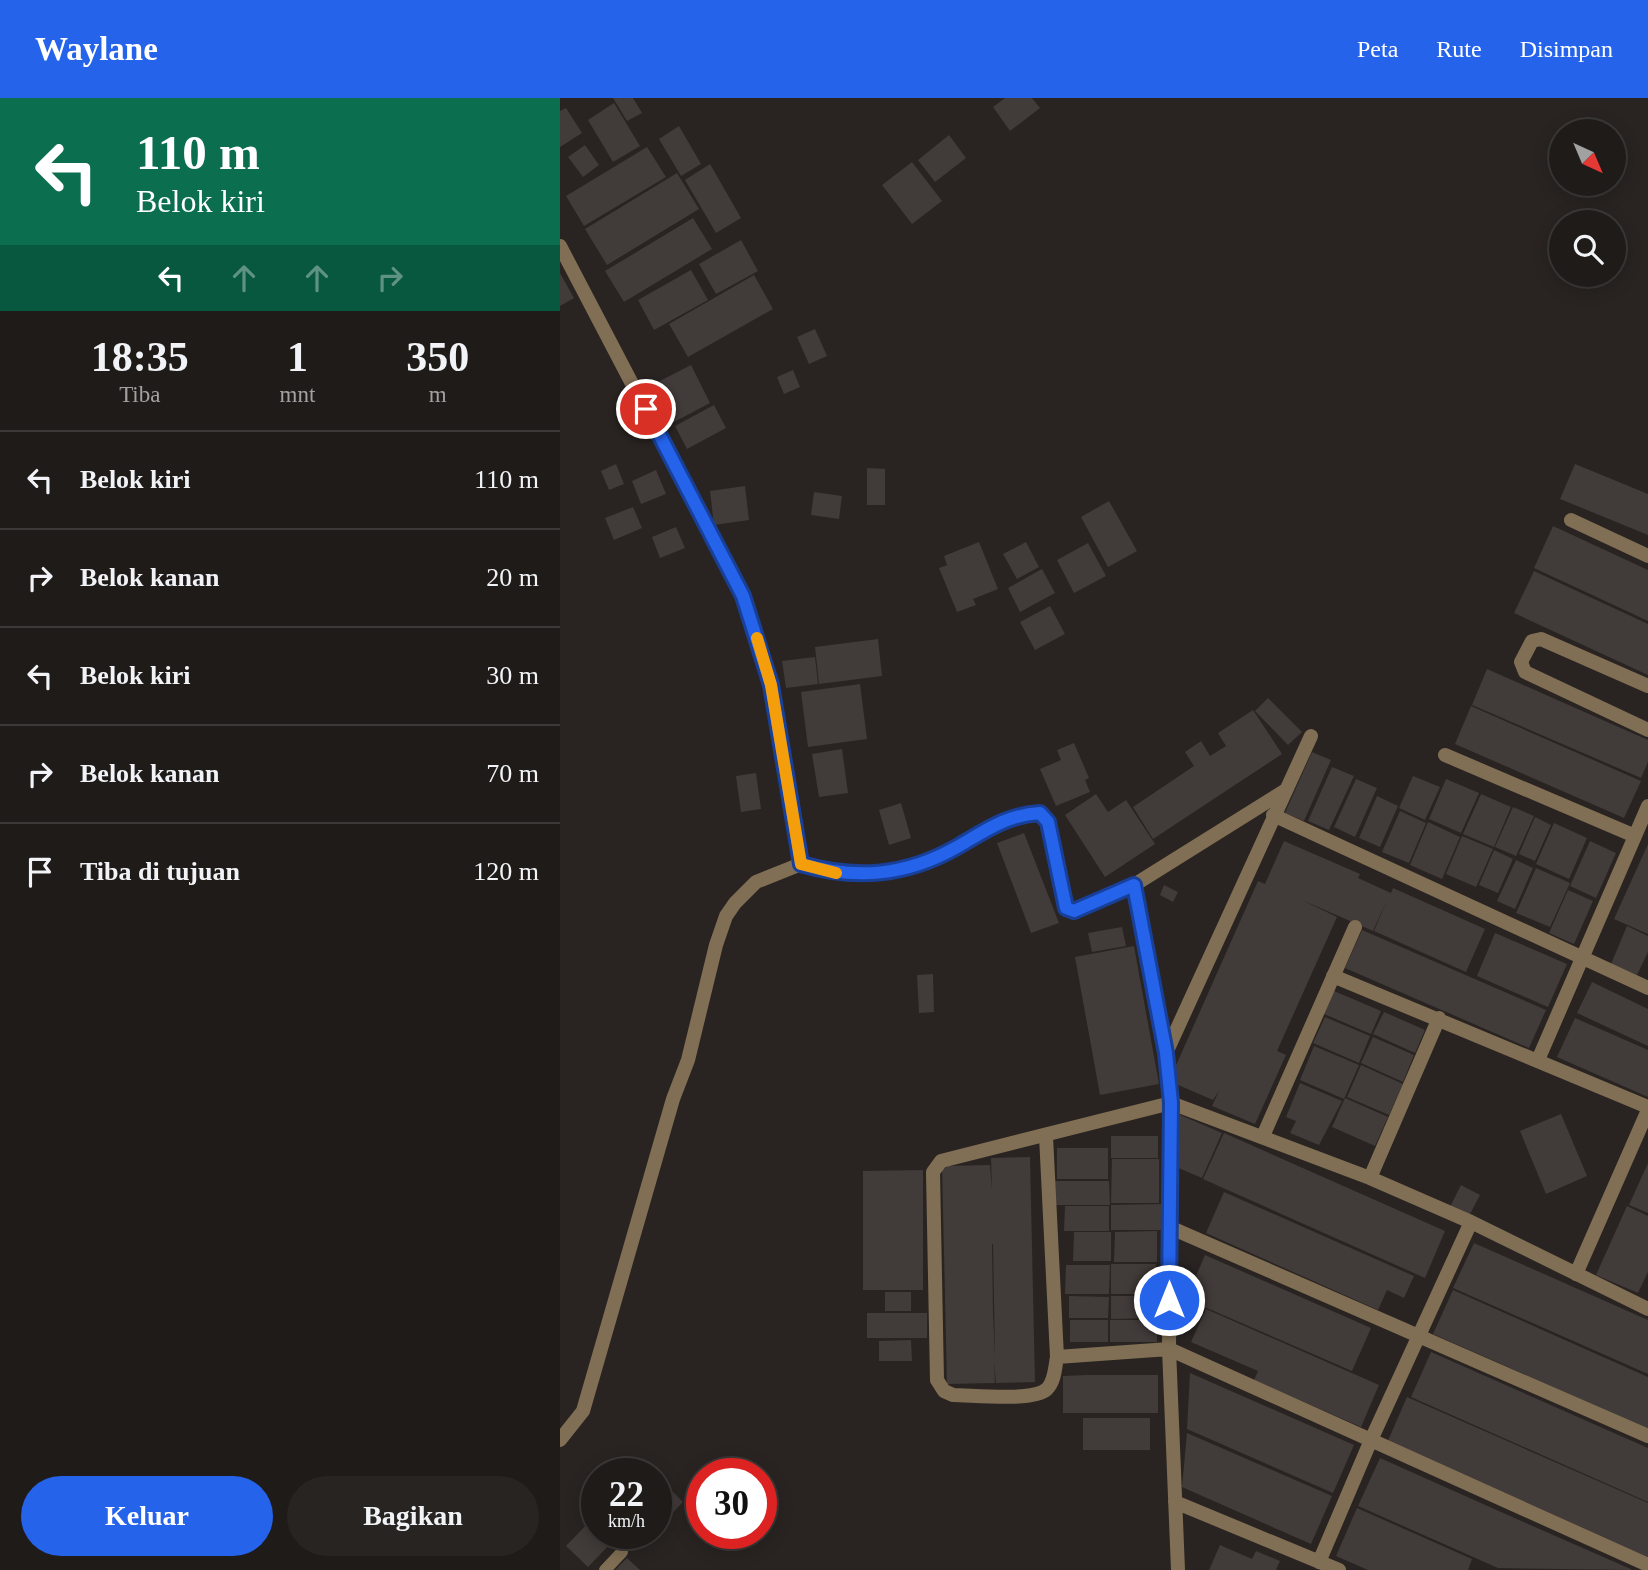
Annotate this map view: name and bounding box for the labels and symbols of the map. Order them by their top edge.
north arrow [1549,119,1626,196]
pin [616,379,676,439]
position arrow [1132,1263,1206,1337]
speed limit sign: 30 [686,1458,777,1549]

